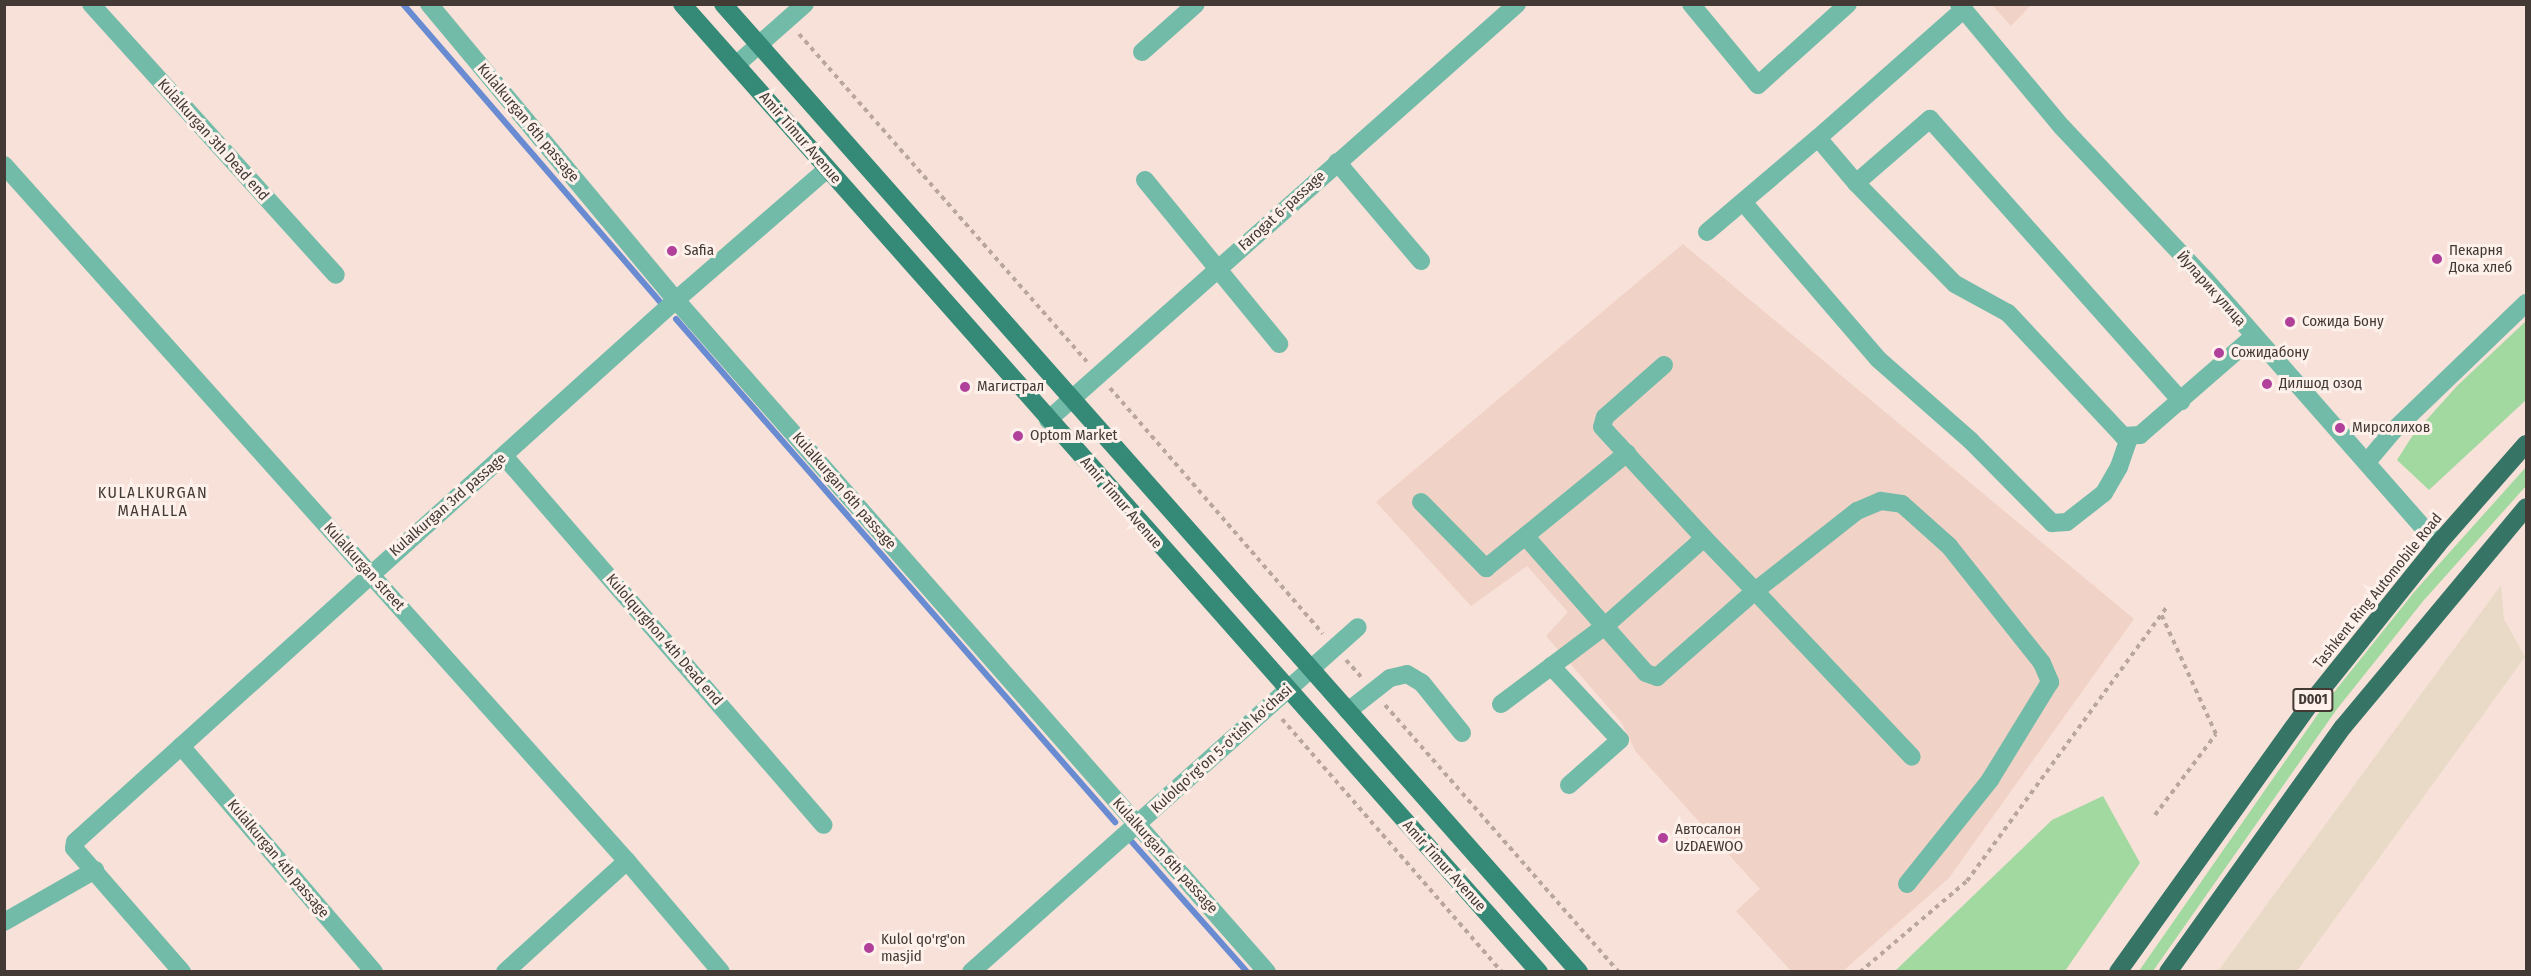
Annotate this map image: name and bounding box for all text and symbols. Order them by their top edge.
street label: Kulalkurgan 6th passage [473,60,583,186]
street label: Kulalkurgan 3th Dead end [154,76,272,204]
street label: Amir Timur Avenue [755,88,845,188]
street label: Farogat 6-passage [1235,167,1329,255]
place label: Пекарня Дока хлеб [2449,241,2512,276]
place label: Safia [684,242,714,260]
marker: Safia [665,244,679,258]
street label: Йуларик улица [2173,248,2249,330]
marker: Пекарня Дока хлеб [2430,252,2444,266]
place label: Сожида Бону [2302,313,2384,331]
marker: Сожида Бону [2283,315,2297,329]
place label: Сожидабону [2231,344,2309,362]
marker: Сожидабону [2212,346,2226,360]
place label: Дилшод озод [2279,375,2362,393]
marker: Дилшод озод [2260,377,2274,391]
place label: Магистрал [977,378,1044,396]
marker: Магистрал [958,380,972,394]
place label: Мирсолихов [2352,419,2430,437]
marker: Мирсолихов [2333,421,2347,435]
place label: Optom Market [1030,427,1117,445]
street label: Kulalkurgan 6th passage [788,429,900,553]
marker: Optom Market [1011,429,1025,443]
street label: Kulalkurgan 3rd passage [386,450,510,560]
street label: Amir Timur Avenue [1076,453,1166,553]
district label: KULALKURGAN MAHALLA [98,483,208,521]
street label: Tashkent Ring Automobile Road [2310,510,2446,672]
street label: Kulalkurgan street [320,519,408,615]
street label: Kulolqurghon 4th Dead end [602,571,726,709]
street label: Kulolqo'rg'on 5-o'tish ko'chasi [1148,681,1296,817]
road number: D001 [2292,689,2334,711]
street label: Kulalkurgan 6th passage [1109,795,1221,917]
street label: Kulalkurgan 4th passage [223,796,333,922]
street label: Amir Timur Avenue [1399,817,1489,915]
place label: Автосалон UzDAEWOO [1675,820,1743,855]
marker: Автосалон UzDAEWOO [1656,831,1670,845]
place label: Kulol qo'rg'on masjid [881,930,965,965]
marker: Kulol qo'rg'on masjid [862,941,876,955]

